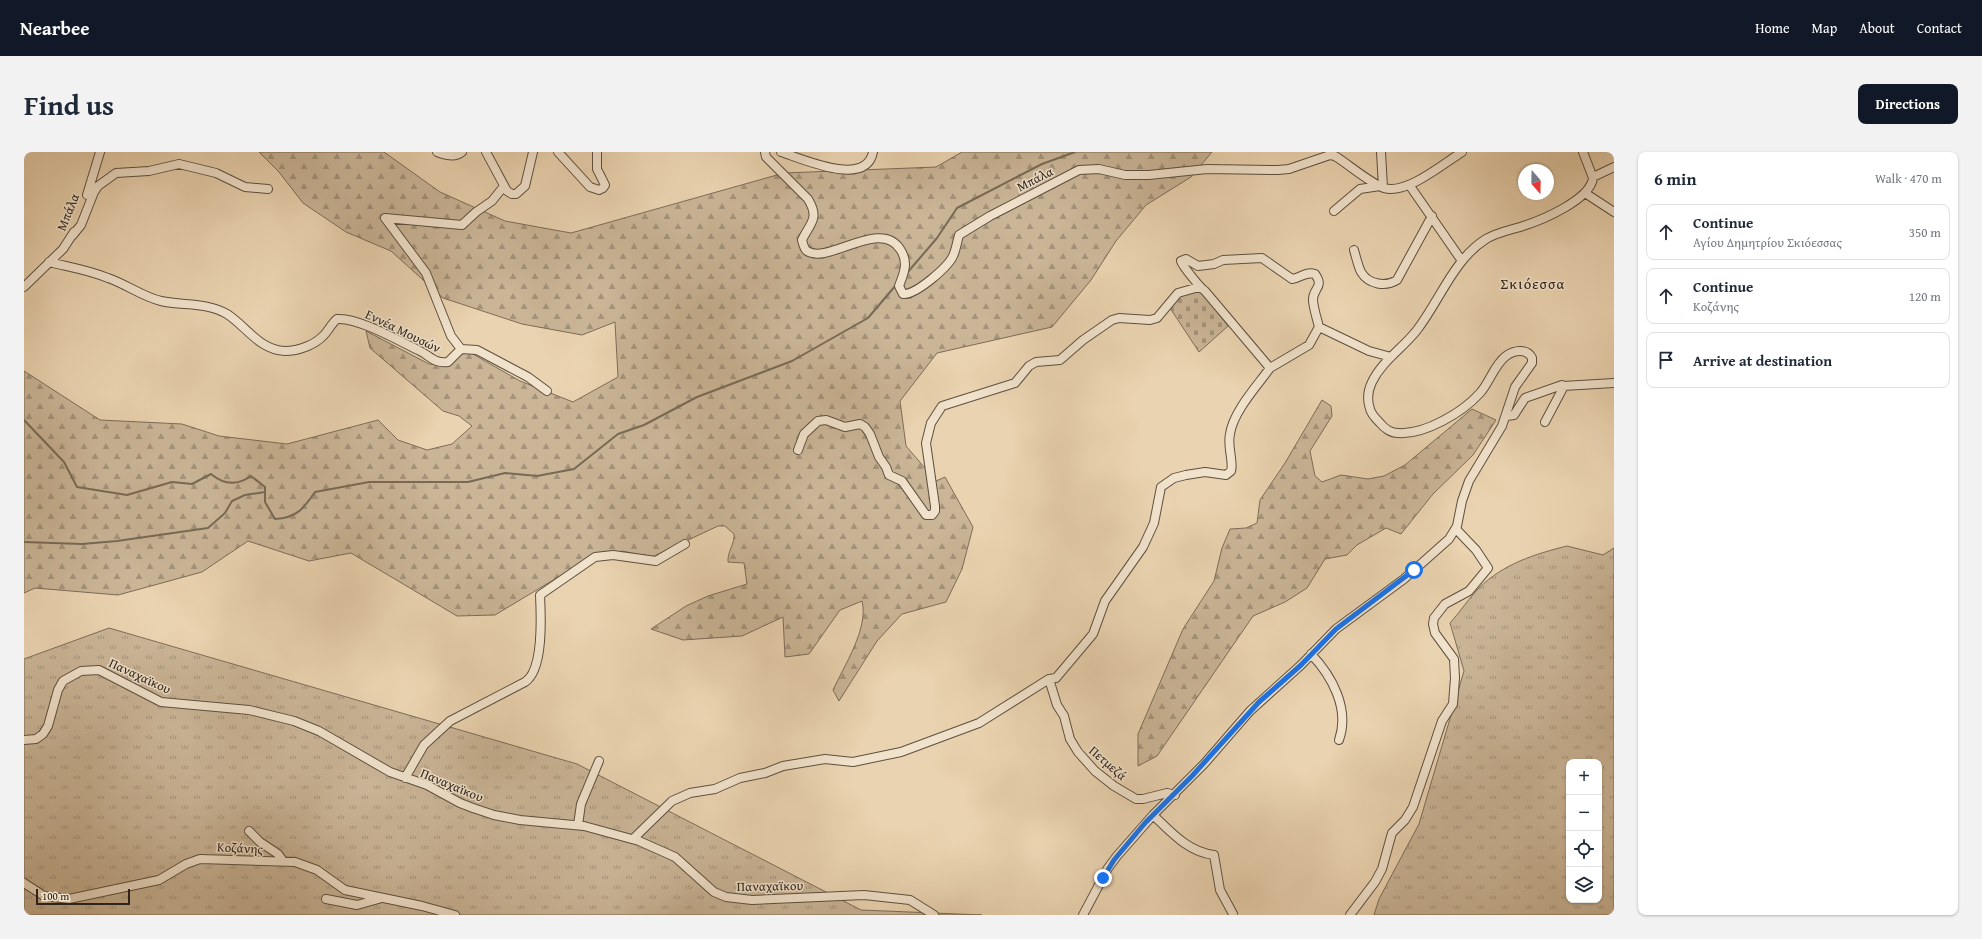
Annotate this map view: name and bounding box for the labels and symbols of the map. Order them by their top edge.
street label: Μπάλα [1013,162,1057,196]
north arrow [1518,164,1554,200]
street label: Μπάλα [52,190,84,234]
district label: Σκιόεσσα [1500,273,1566,294]
street label: Εννέα Μουσών [362,305,444,358]
route start [1405,561,1423,579]
street label: Παναχαϊκου [106,653,174,699]
street label: Πετμεζά [1085,741,1131,785]
street label: Παναχαϊκου [418,763,487,807]
street label: Κοζάνης [217,837,264,859]
route end [1094,869,1112,887]
street label: Παναχαϊκου [737,876,804,896]
scale bar [36,887,130,906]

